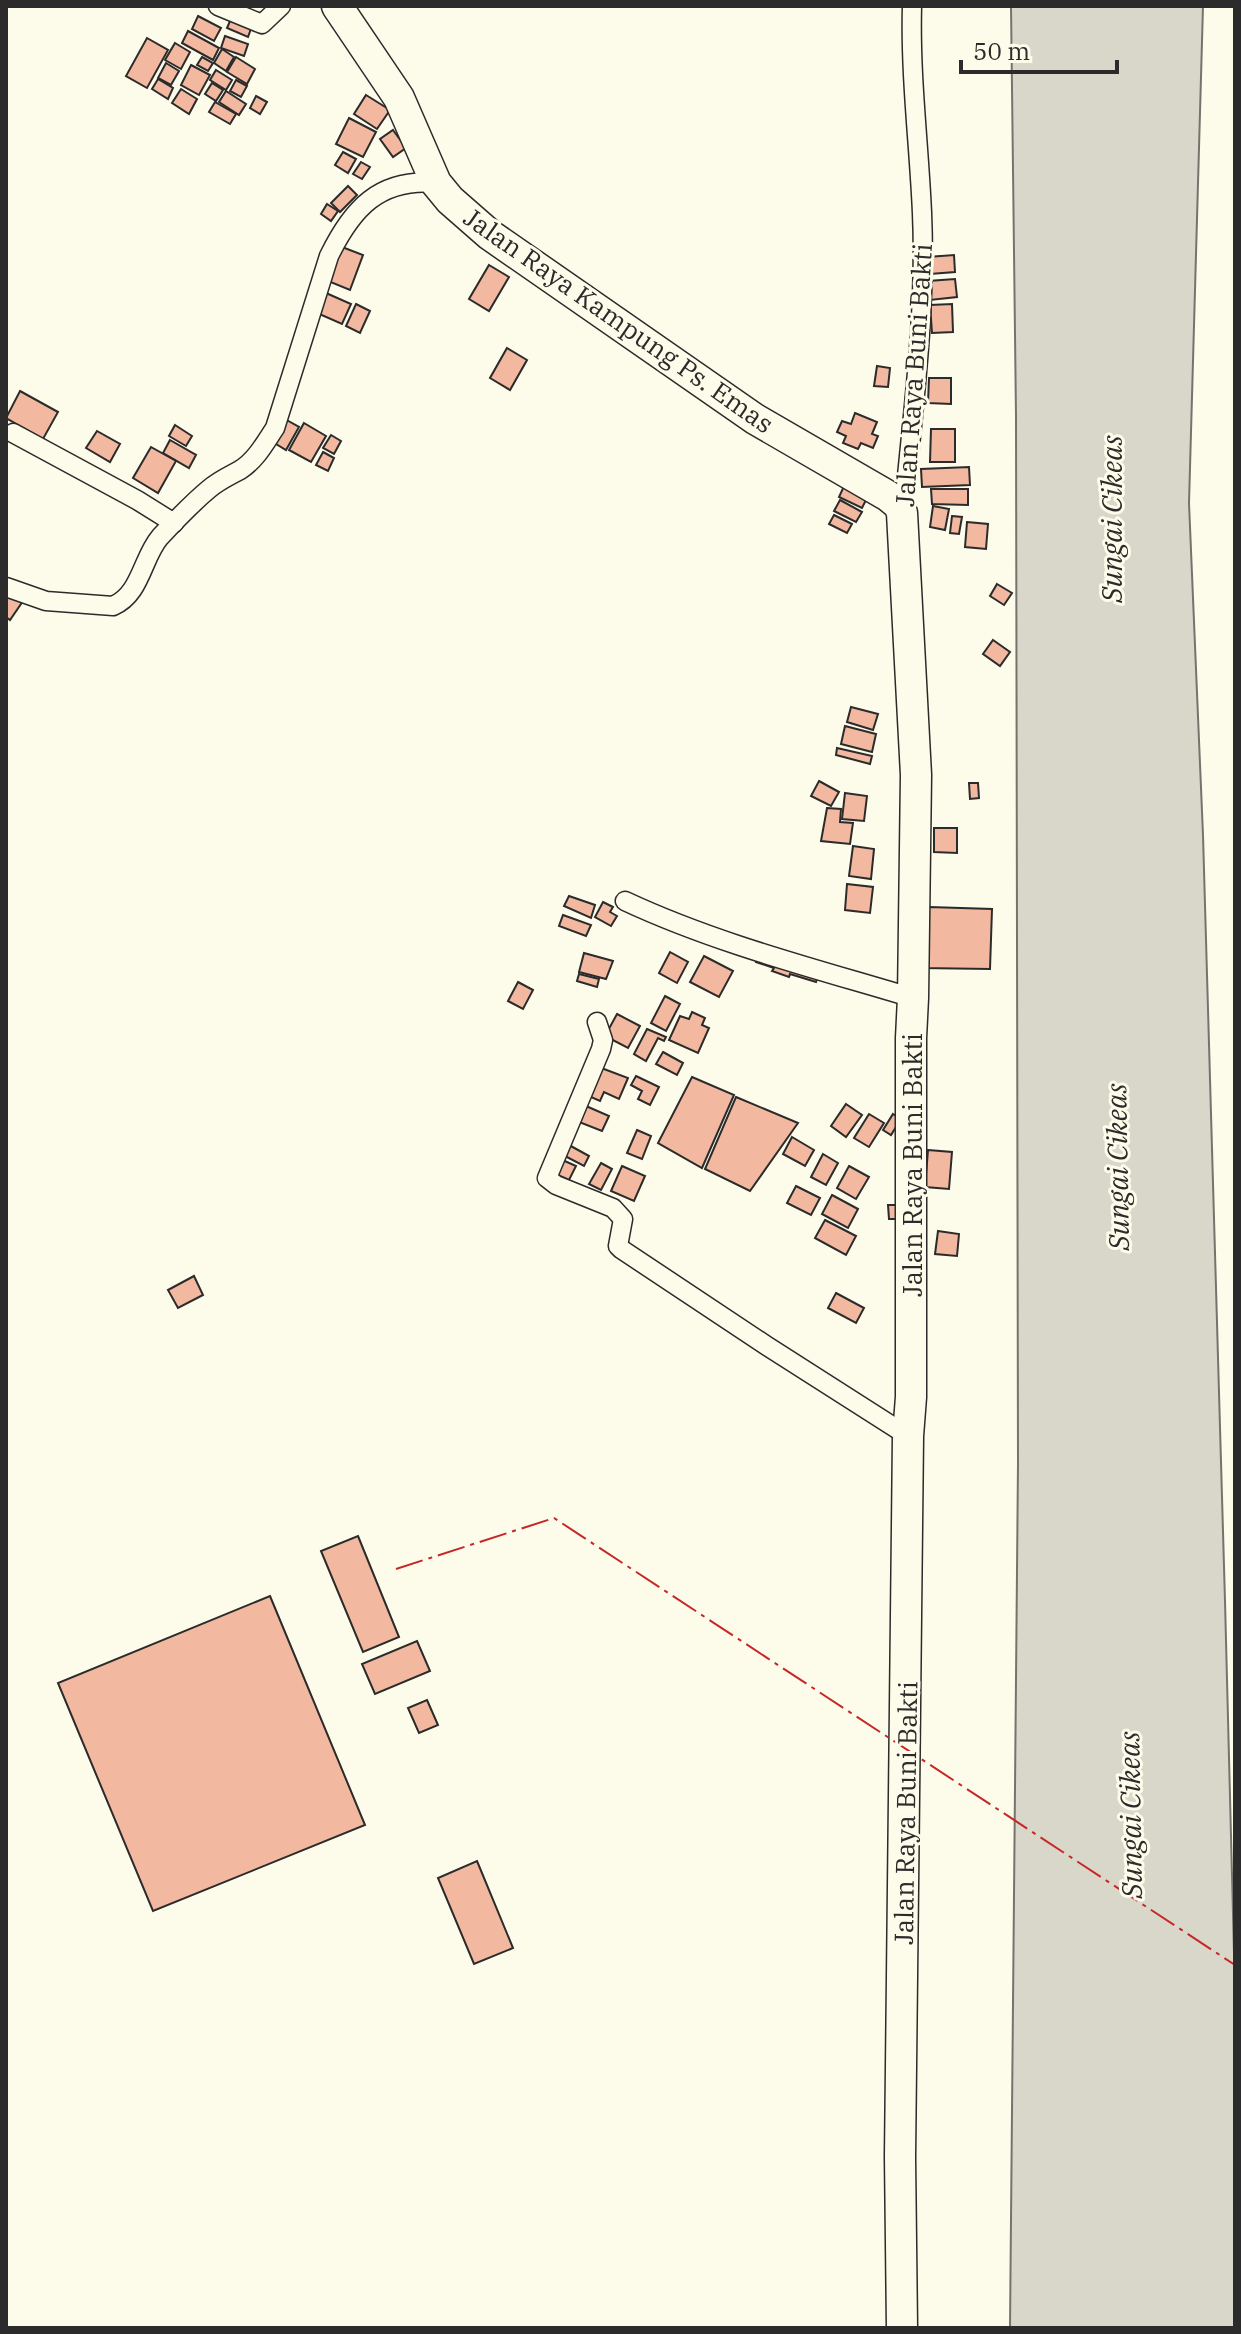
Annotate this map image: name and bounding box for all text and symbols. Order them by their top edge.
scale bar [961,24,1117,74]
text: 50 m [973,35,1030,67]
street label: Jalan Raya Kampung Ps. Emas [457,200,781,440]
street label: Jalan Raya Buni Bakti [887,242,939,508]
water label: Sungai Cikeas [1093,435,1130,604]
street label: Jalan Raya Buni Bakti [895,1033,929,1297]
water label: Sungai Cikeas [1097,1082,1137,1252]
street label: Jalan Raya Buni Bakti [886,1681,924,1945]
water label: Sungai Cikeas [1110,1730,1150,1900]

